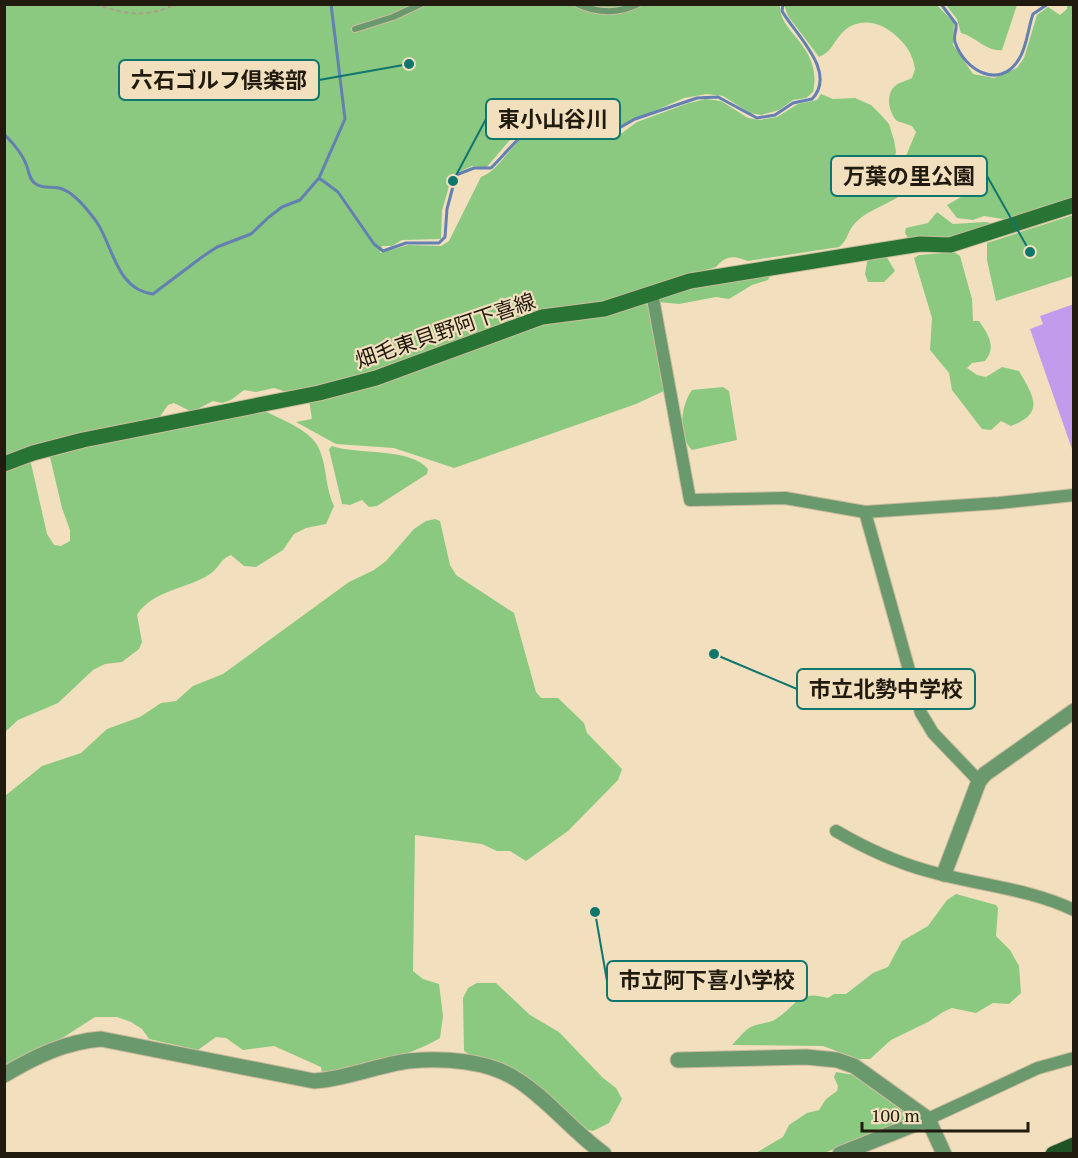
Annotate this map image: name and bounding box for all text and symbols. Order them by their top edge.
callout: 六石ゴルフ倶楽部 [119,60,319,100]
text: 六石ゴルフ倶楽部 [131,65,307,94]
callout: 東小山谷川 [486,99,620,139]
text: 東小山谷川 [498,104,608,133]
callout: 万葉の里公園 [831,156,987,196]
text: 万葉の里公園 [843,161,975,190]
street label: 畑毛東貝野阿下喜線 [351,286,539,374]
callout: 市立北勢中学校 [797,669,975,709]
text: 市立北勢中学校 [809,674,963,703]
callout: 市立阿下喜小学校 [607,961,807,1001]
text: 市立阿下喜小学校 [619,965,795,994]
scale bar [862,1095,1028,1133]
text: 100 m [871,1103,920,1127]

